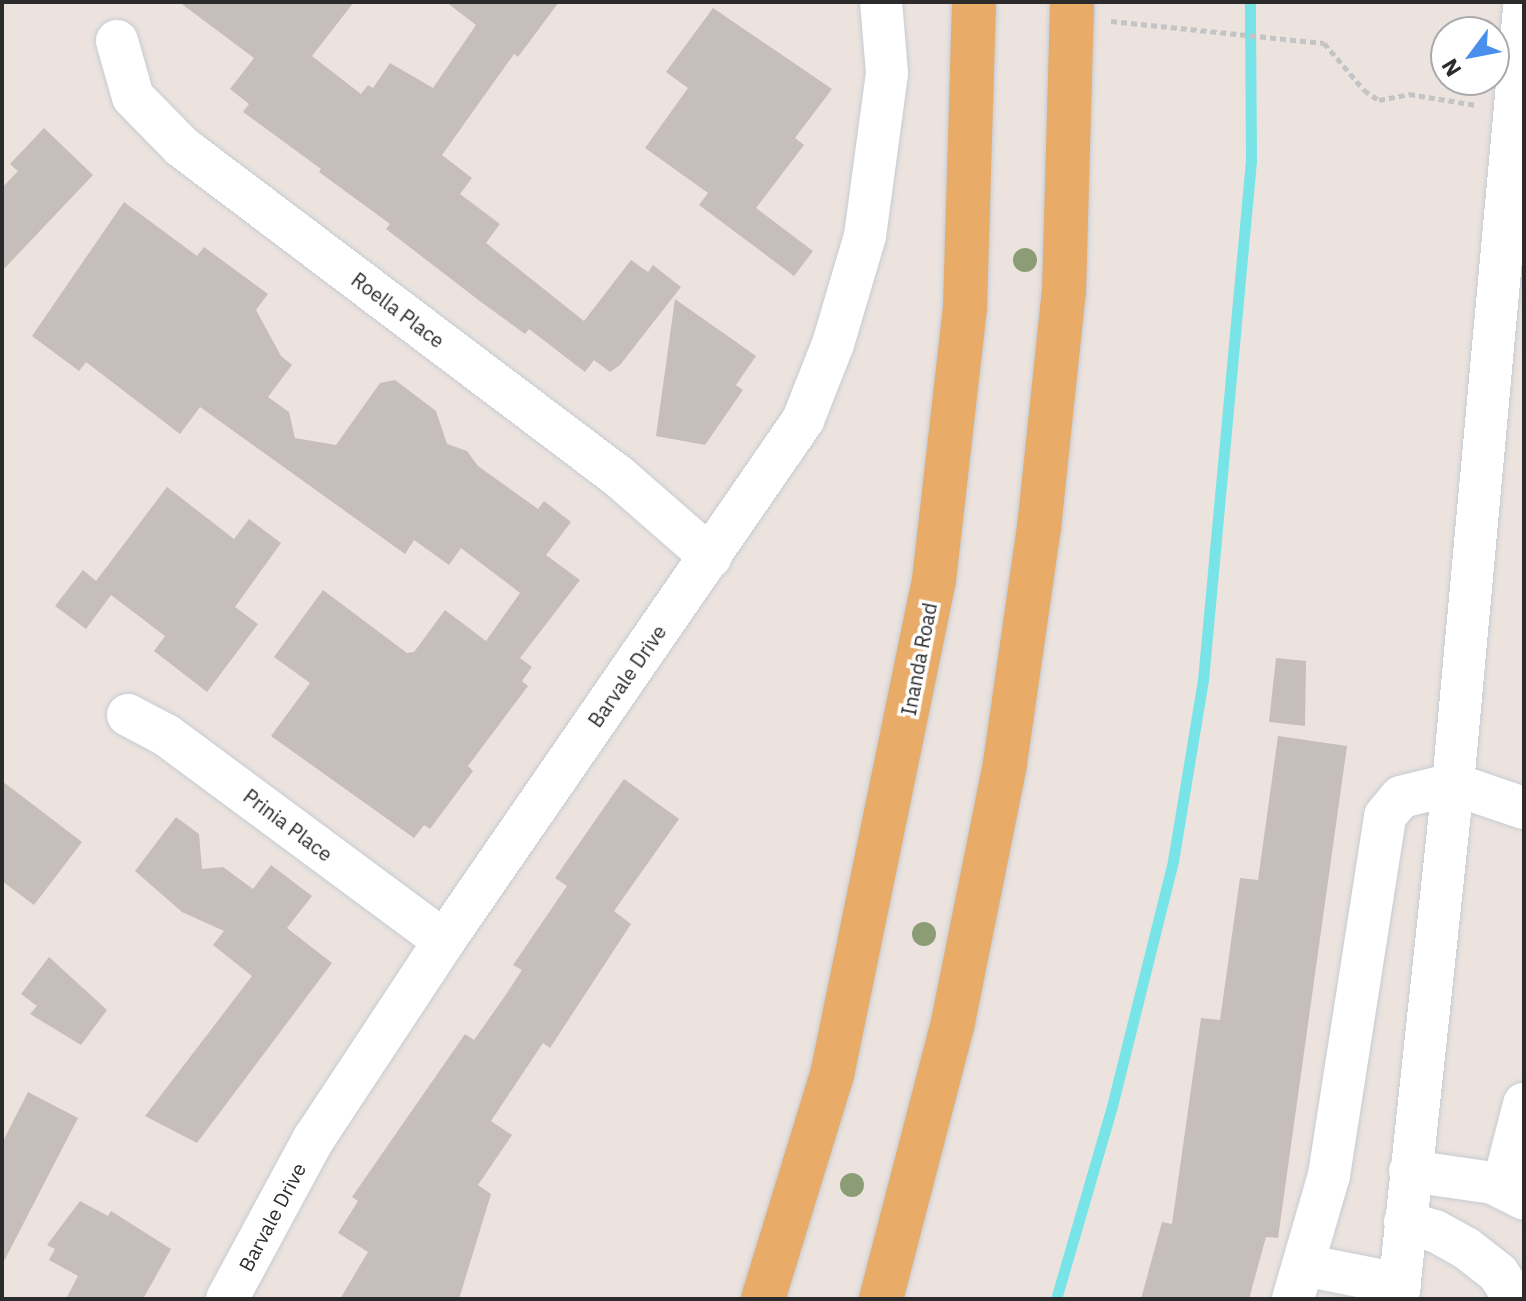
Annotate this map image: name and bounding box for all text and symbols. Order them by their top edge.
north arrow [1430,16,1510,96]
text: N [1434,53,1467,82]
street label: Roella Place [347,267,449,353]
street label: Inanda Road [896,601,942,717]
street label: Barvale Drive [583,620,671,732]
street label: Prinia Place [239,784,337,866]
street label: Barvale Drive [233,1159,311,1275]

